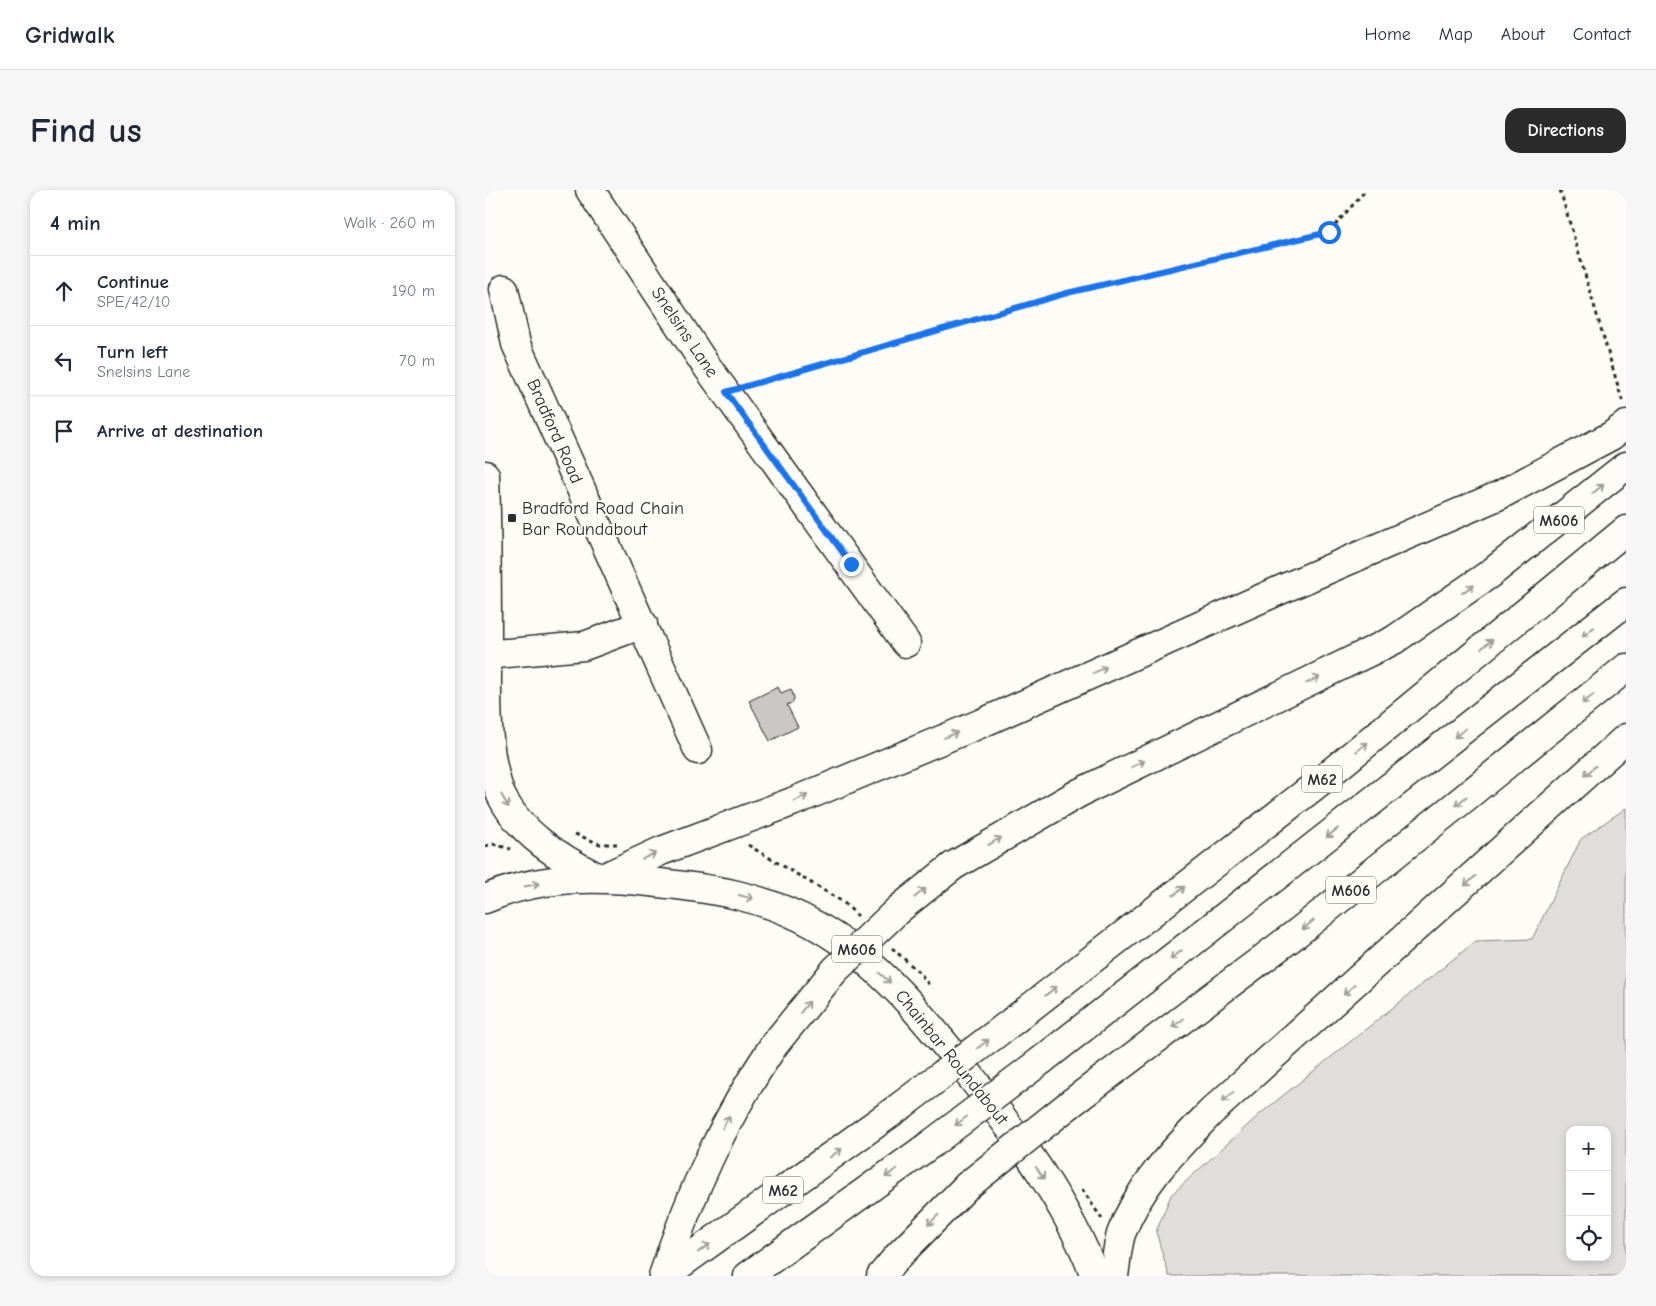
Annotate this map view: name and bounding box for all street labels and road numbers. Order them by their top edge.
street label: Snelsins Lane [647,283,723,382]
street label: Bradford Road [522,376,587,487]
road number: M606 [1534,506,1584,534]
road number: M62 [1302,766,1342,792]
road number: M606 [1326,876,1376,904]
road number: M606 [832,936,882,962]
street label: Chainbar Roundabout [891,986,1013,1130]
road number: M62 [763,1176,803,1204]

